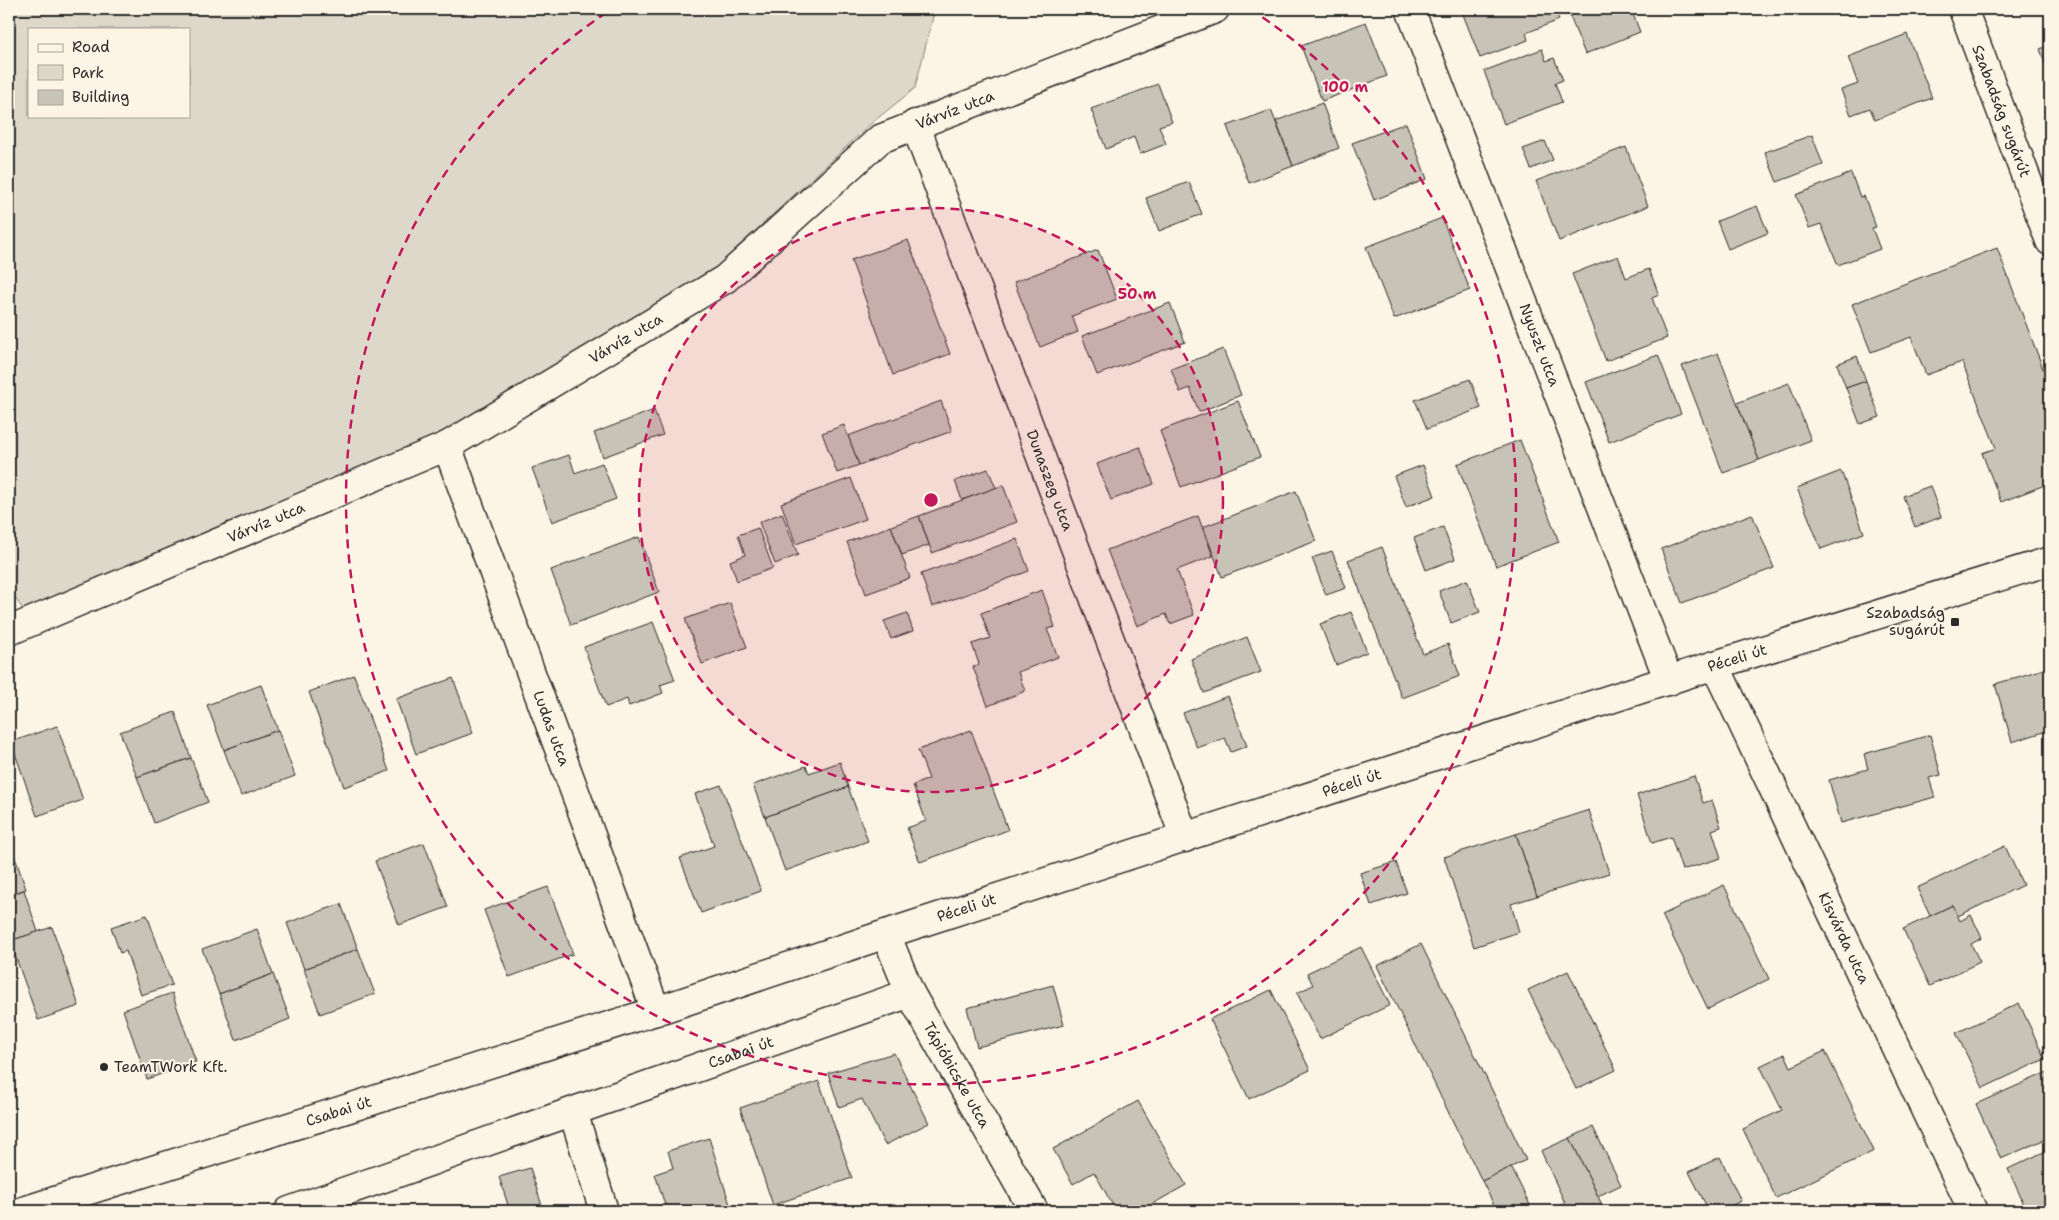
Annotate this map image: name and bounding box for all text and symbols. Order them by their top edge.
legend [28,28,190,118]
text: Road [72,37,110,57]
street label: Szabadság sugárút [1967,42,2035,180]
text: Park [72,63,104,83]
text: 100 m [1322,77,1368,97]
street label: Várvíz utca [913,85,998,134]
text: Building [72,87,129,107]
text: 50 m [1118,284,1157,304]
street label: Nyuszt utca [1514,301,1565,390]
street label: Várvíz utca [585,308,667,368]
street label: Dunaszeg utca [1022,427,1078,534]
centre of rings [922,491,940,509]
street label: Várvíz utca [224,497,308,548]
place label: Szabadság sugárút [1866,603,1945,640]
marker: Szabadság sugárút [1949,616,1961,628]
street label: Péceli út [1705,640,1769,677]
street label: Ludas utca [528,688,575,769]
street label: Péceli út [1320,764,1384,802]
street label: Péceli út [934,889,999,927]
street label: Kisvárda utca [1814,889,1875,988]
street label: Tápióbicske utca [919,1018,995,1132]
street label: Csabai út [706,1032,776,1073]
place label: TeamTWork Kft. [114,1057,227,1077]
marker: TeamTWork Kft. [98,1061,110,1073]
street label: Csabai út [303,1092,374,1131]

